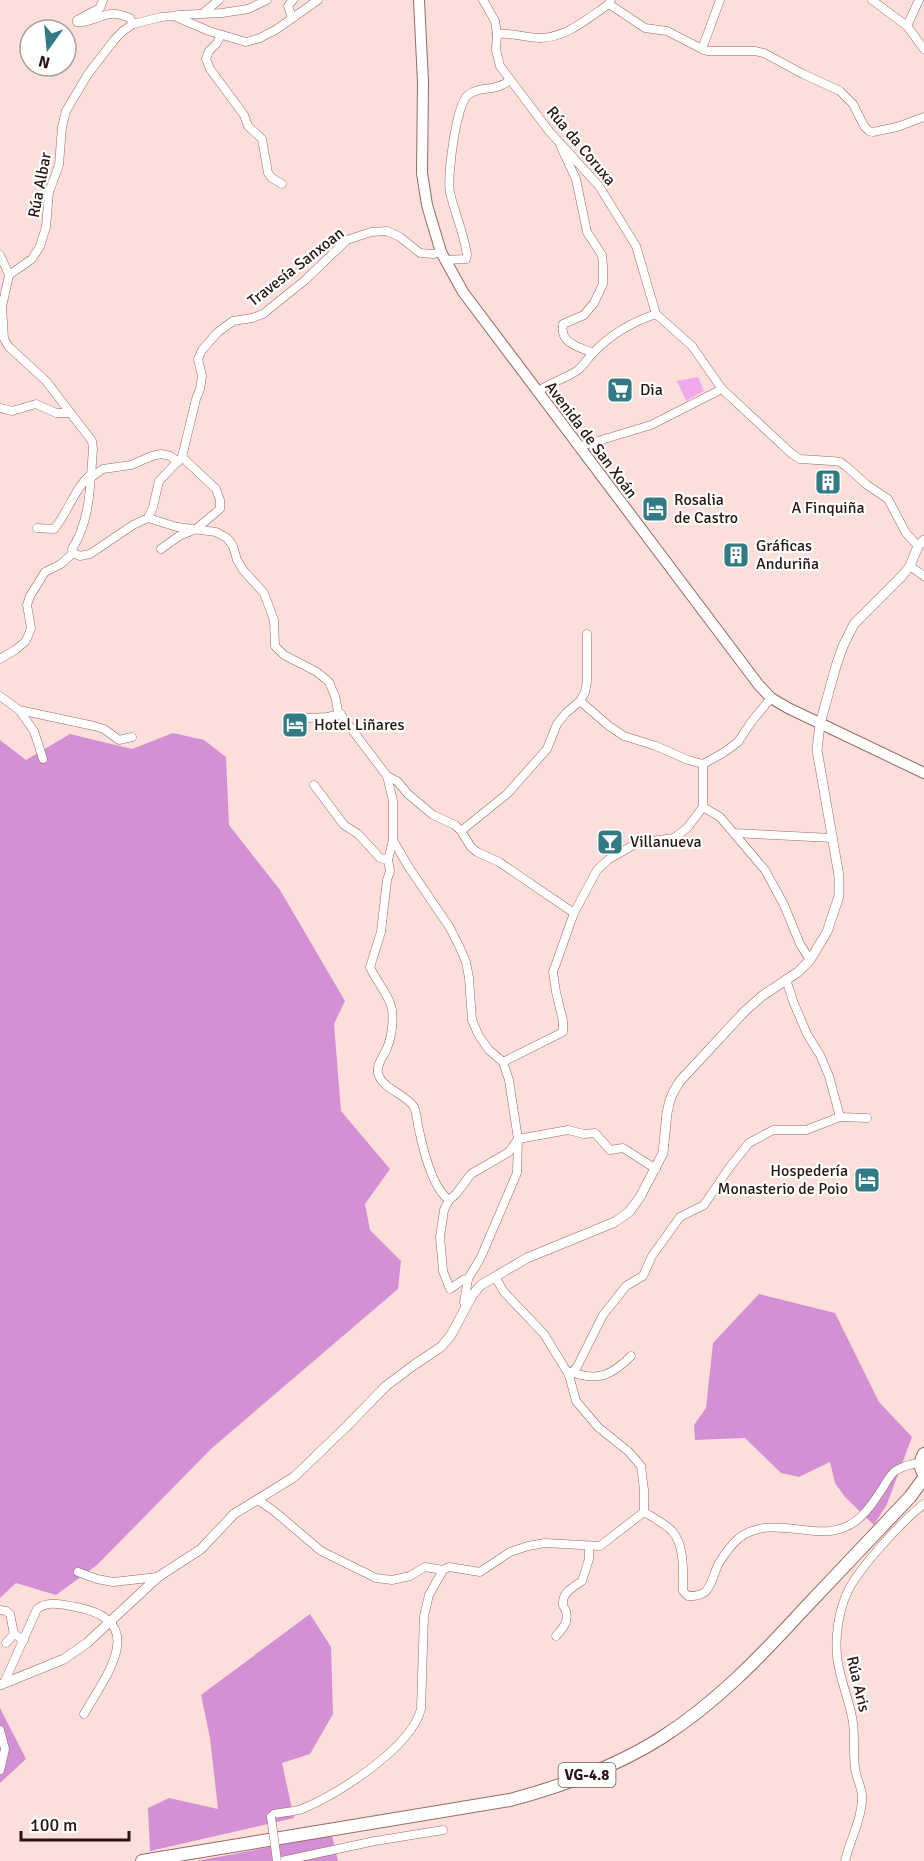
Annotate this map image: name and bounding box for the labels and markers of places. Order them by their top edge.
supermarket icon: Dia [605,375,635,405]
place label: Dia [640,380,663,400]
building icon: A Finquiña [813,467,843,497]
place label: Rosalia de Castro [674,490,738,528]
hotel icon: Rosalia de Castro [640,494,670,524]
place label: A Finquiña [791,498,865,518]
place label: Gráficas Anduriña [756,536,819,574]
building icon: Gráficas Anduriña [721,540,751,570]
hotel icon: Hotel Liñares [280,710,310,740]
place label: Hotel Liñares [314,715,404,735]
bar icon: Villanueva [595,827,625,857]
place label: Villanueva [630,832,702,852]
place label: Hospedería Monasterio de Poio [717,1161,848,1199]
hotel icon: Hospedería Monasterio de Poio [852,1165,882,1195]

